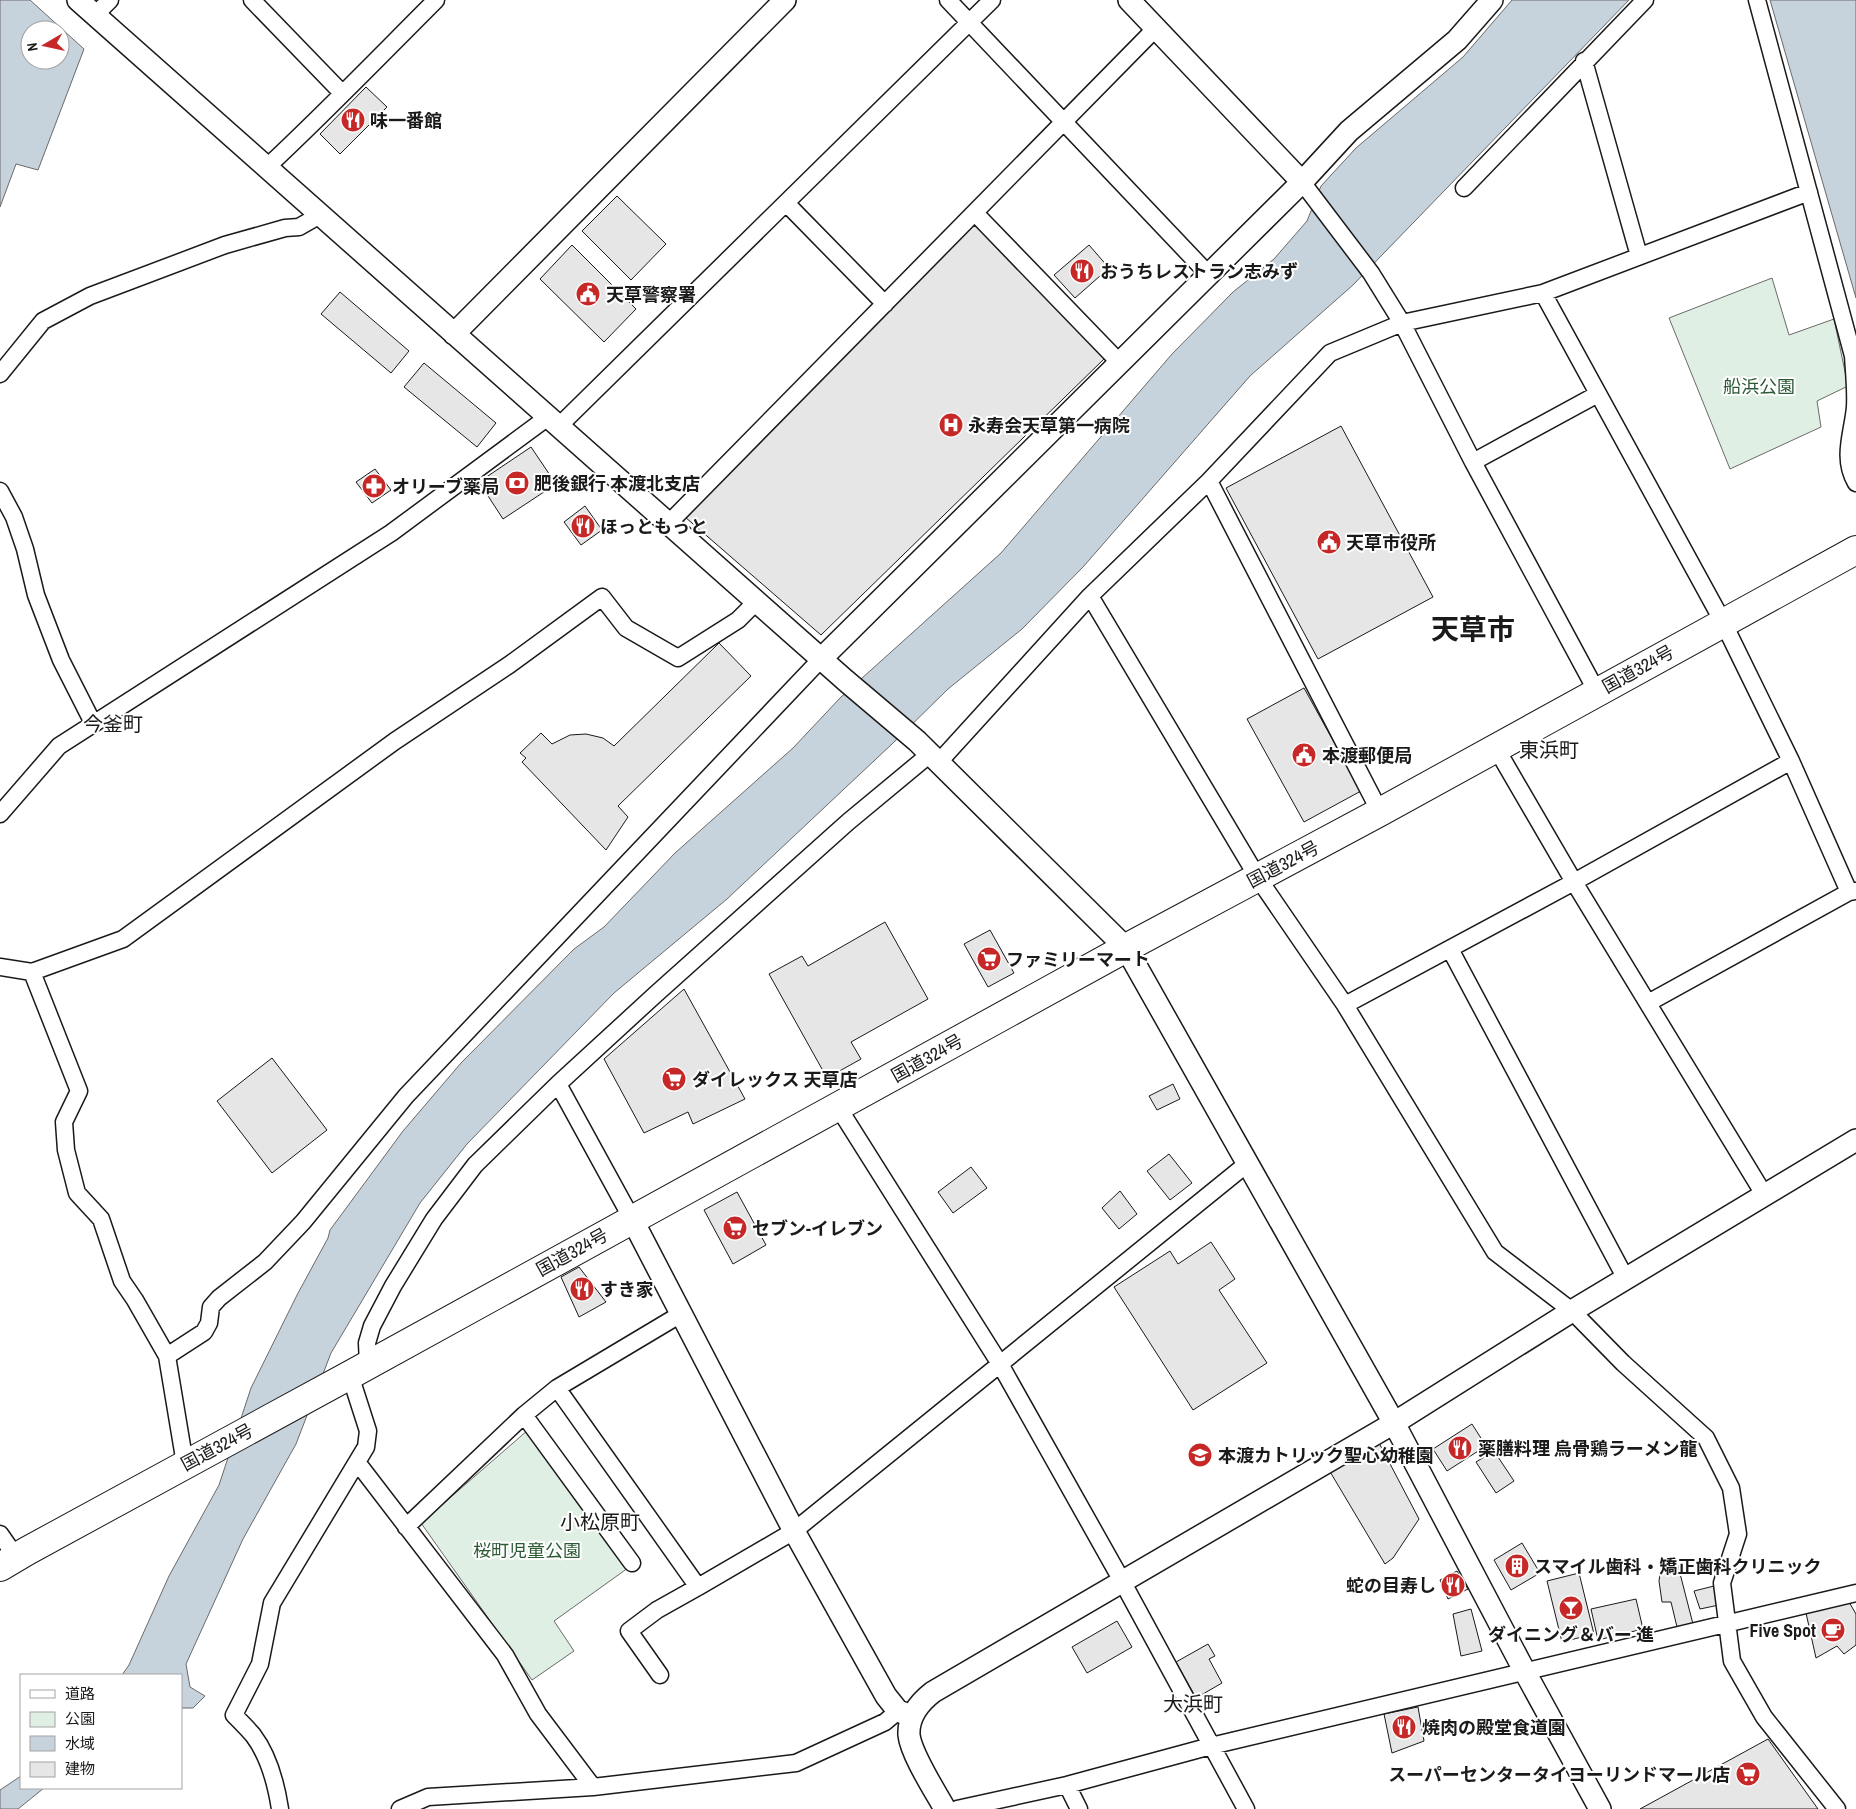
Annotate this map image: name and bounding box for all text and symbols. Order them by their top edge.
north arrow [20,20,70,70]
text: N [23,42,42,53]
restaurant icon: 味一番館 [340,107,366,133]
place label: 味一番館 [370,108,442,133]
restaurant icon: おうちレストラン志みず [1069,258,1095,284]
place label: おうちレストラン志みず [1100,259,1298,284]
public building icon: 天草警察署 [575,281,601,307]
place label: 天草警察署 [606,282,696,307]
park label: 船浜公園 [1723,374,1795,399]
hospital icon: 永寿会天草第一病院 [938,412,964,438]
place label: 永寿会天草第一病院 [968,413,1130,438]
bank icon: 肥後銀行 本渡北支店 [504,470,530,496]
place label: 肥後銀行 本渡北支店 [534,471,700,496]
pharmacy icon: オリーブ薬局 [361,473,387,499]
place label: オリーブ薬局 [392,474,499,499]
restaurant icon: ほっともっと [570,513,596,539]
place label: ほっともっと [600,514,708,539]
public building icon: 天草市役所 [1316,529,1342,555]
place label: 天草市役所 [1346,530,1436,555]
district label: 天草市 [1431,610,1515,648]
street label: 国道324号 [1598,639,1678,699]
district label: 今釜町 [83,710,143,737]
district label: 東浜町 [1519,736,1579,763]
public building icon: 本渡郵便局 [1291,742,1317,768]
place label: 本渡郵便局 [1322,743,1412,768]
street label: 国道324号 [1242,835,1324,893]
supermarket icon: ファミリーマート [976,946,1002,972]
place label: ファミリーマート [1006,947,1150,972]
street label: 国道324号 [887,1028,967,1088]
supermarket icon: ダイレックス 天草店 [661,1066,687,1092]
place label: ダイレックス 天草店 [692,1067,858,1092]
supermarket icon: セブン-イレブン [722,1215,748,1241]
place label: セブン-イレブン [752,1216,883,1241]
street label: 国道324号 [532,1222,612,1282]
restaurant icon: すき家 [569,1276,595,1302]
place label: すき家 [600,1277,654,1302]
street label: 国道324号 [176,1418,258,1476]
restaurant icon: 薬膳料理 烏骨鶏ラーメン龍 [1447,1435,1473,1461]
place label: 薬膳料理 烏骨鶏ラーメン龍 [1478,1436,1697,1461]
school or university icon: 本渡カトリック聖心幼稚園 [1187,1442,1213,1468]
place label: 本渡カトリック聖心幼稚園 [1218,1443,1434,1468]
district label: 小松原町 [560,1508,640,1535]
park label: 桜町児童公園 [473,1538,581,1563]
building icon: スマイル歯科・矯正歯科クリニック [1504,1553,1530,1579]
place label: スマイル歯科・矯正歯科クリニック [1534,1554,1821,1579]
restaurant icon: 蛇の目寿し [1440,1572,1466,1598]
place label: 蛇の目寿し [1346,1573,1436,1598]
bar icon: ダイニング＆バー 進 [1558,1595,1584,1621]
cafe icon: Five Spot [1820,1617,1846,1643]
place label: Five Spot [1750,1618,1816,1643]
place label: ダイニング＆バー 進 [1488,1622,1654,1647]
legend [20,1674,182,1789]
text: 道路 [65,1683,95,1704]
district label: 大浜町 [1163,1690,1223,1717]
text: 公園 [65,1708,95,1729]
restaurant icon: 焼肉の殿堂食道園 [1391,1714,1417,1740]
place label: 焼肉の殿堂食道園 [1422,1715,1566,1740]
text: 水域 [65,1733,95,1754]
text: 建物 [65,1758,95,1779]
supermarket icon: スーパーセンタータイヨーリンドマール店 [1735,1761,1761,1787]
place label: スーパーセンタータイヨーリンドマール店 [1388,1762,1730,1787]

